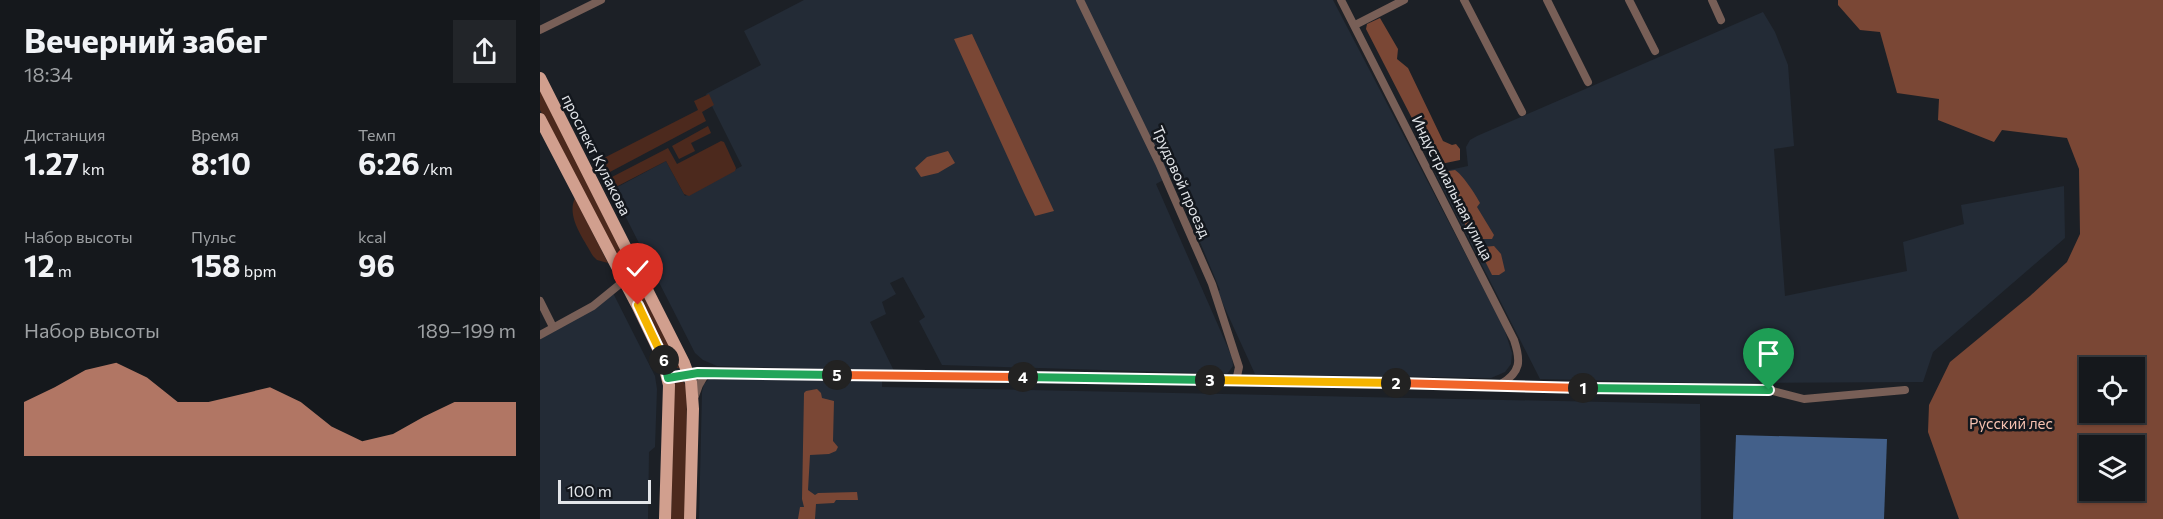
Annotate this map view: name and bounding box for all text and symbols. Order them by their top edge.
text: Вечерний забег [24,19,267,60]
button: share [453,20,516,83]
text: 18:34 [24,62,73,86]
street label: проспект Кулакова [559,91,635,218]
street label: Индустриальная улица [1409,112,1497,263]
street label: Трудовой проезд [1149,123,1215,241]
text: Дистанция [24,125,105,144]
text: Время [191,125,239,144]
text: Темп [358,125,396,144]
text: 1.27 [24,144,79,181]
text: 8:10 [191,144,251,181]
text: 6:26 [358,144,420,181]
text: km [79,159,105,178]
text: /km [420,159,453,178]
text: Набор высоты [24,227,133,246]
text: Пульс [191,227,236,246]
text: kcal [358,227,387,246]
pin [612,243,663,305]
text: 12 [24,246,55,283]
text: 158 [191,246,241,283]
text: 96 [358,246,395,283]
icon: check [621,252,654,285]
text: m [55,261,72,280]
text: bpm [241,261,277,280]
text: Набор высоты [24,318,160,342]
text: 189–199 m [417,318,516,342]
pin [1743,328,1794,390]
icon: arrive [1752,337,1785,370]
pin: 6 [649,345,679,375]
text: 6 [659,350,669,369]
map controls [2079,357,2145,501]
button: locate [2079,357,2145,423]
pin: 5 [822,360,852,390]
pin: 4 [1008,362,1038,392]
text: 5 [832,365,842,384]
pin: 3 [1195,365,1225,395]
text: 4 [1018,367,1028,386]
pin: 2 [1381,368,1411,398]
text: 3 [1205,370,1215,389]
text: 2 [1391,373,1401,392]
pin: 1 [1568,373,1598,403]
text: 1 [1579,378,1587,397]
park label: Русский лес [1969,414,2053,432]
button: layers [2079,435,2145,501]
scale bar [558,477,651,504]
text: 100 m [567,481,612,500]

